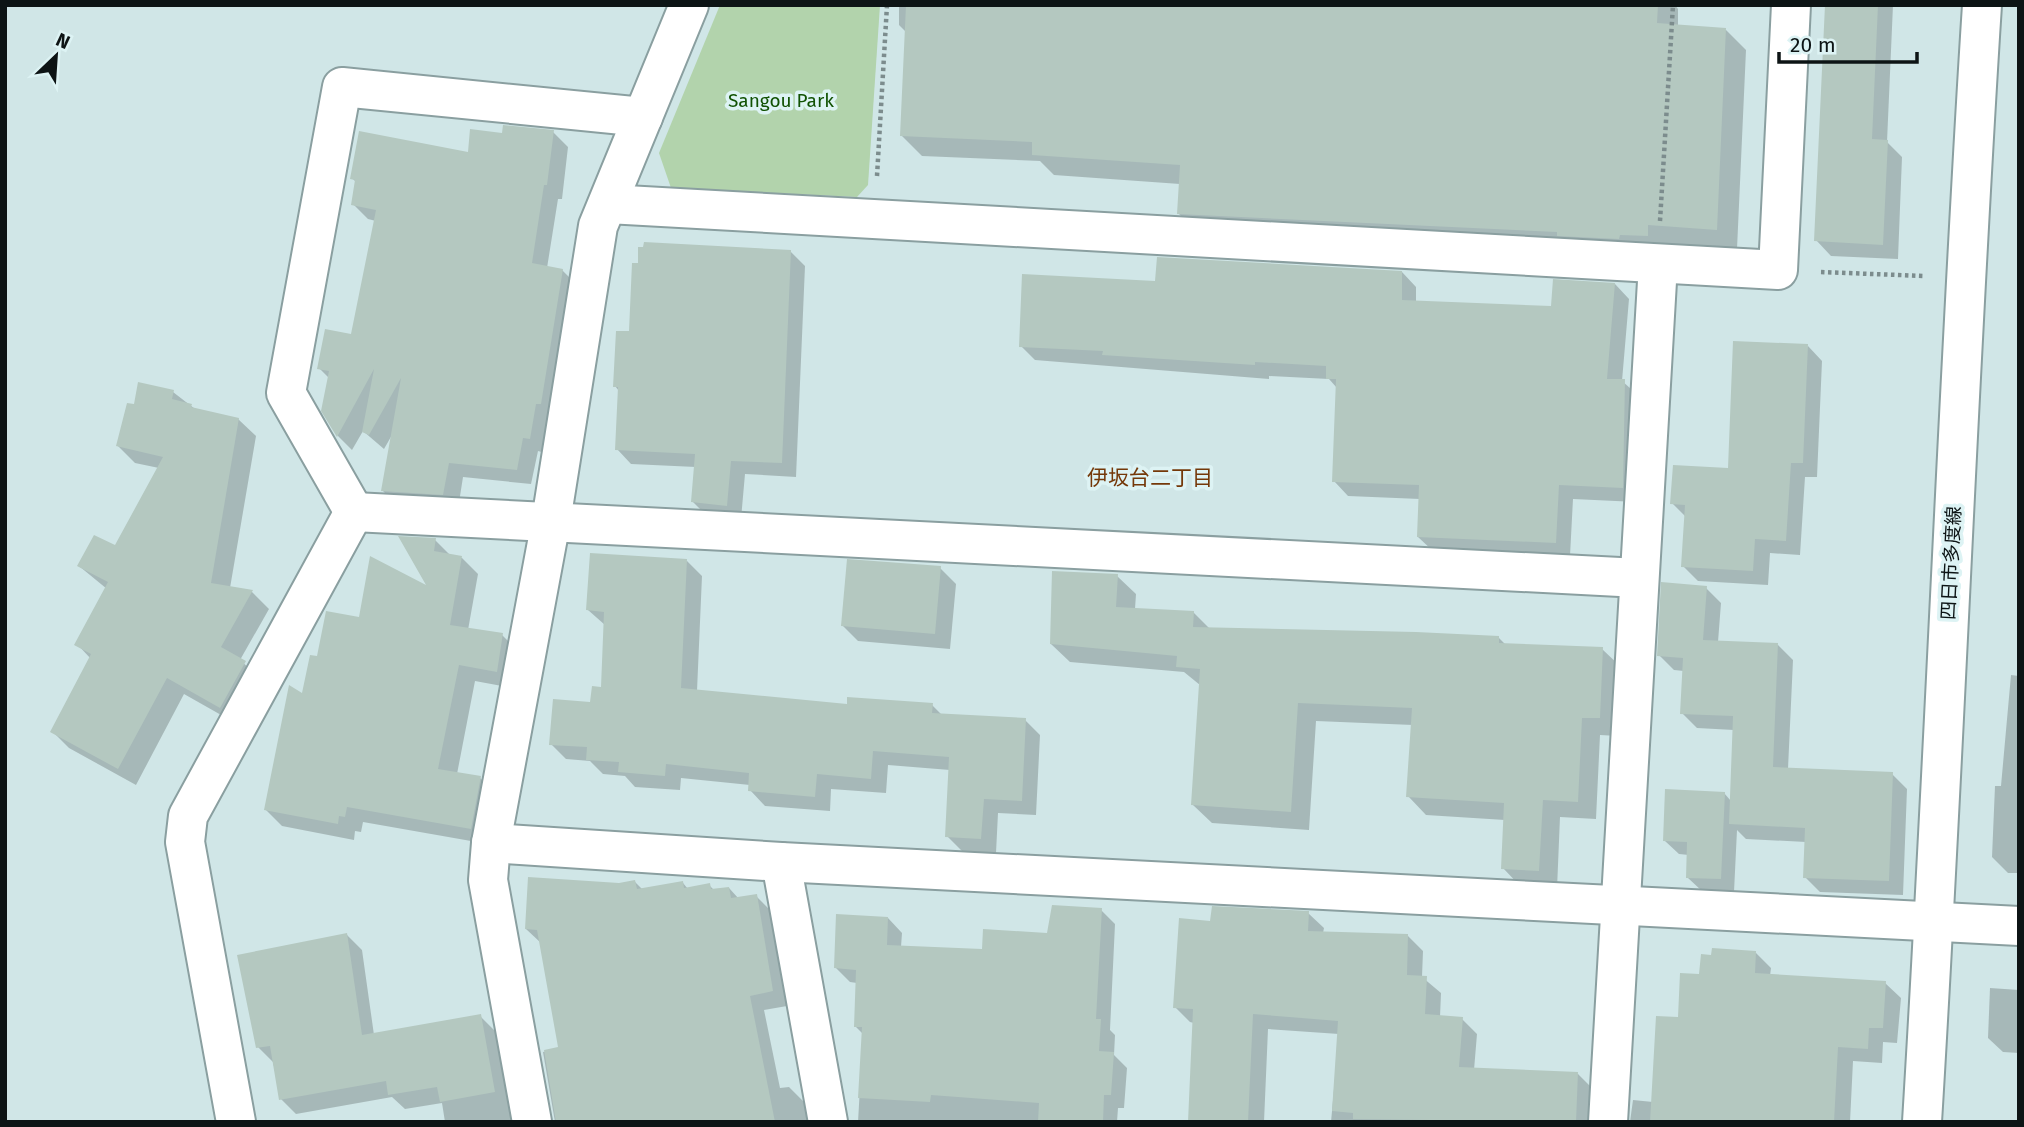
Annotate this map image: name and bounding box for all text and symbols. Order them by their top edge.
north arrow [21,21,91,91]
scale bar [1779,21,1917,65]
text: N [52,28,74,54]
text: 20 m [1790,32,1836,58]
park label: Sangou Park [728,89,834,112]
district label: 伊坂台二丁目 [1087,465,1213,491]
street label: 四日市多度線 [1937,505,1965,621]

